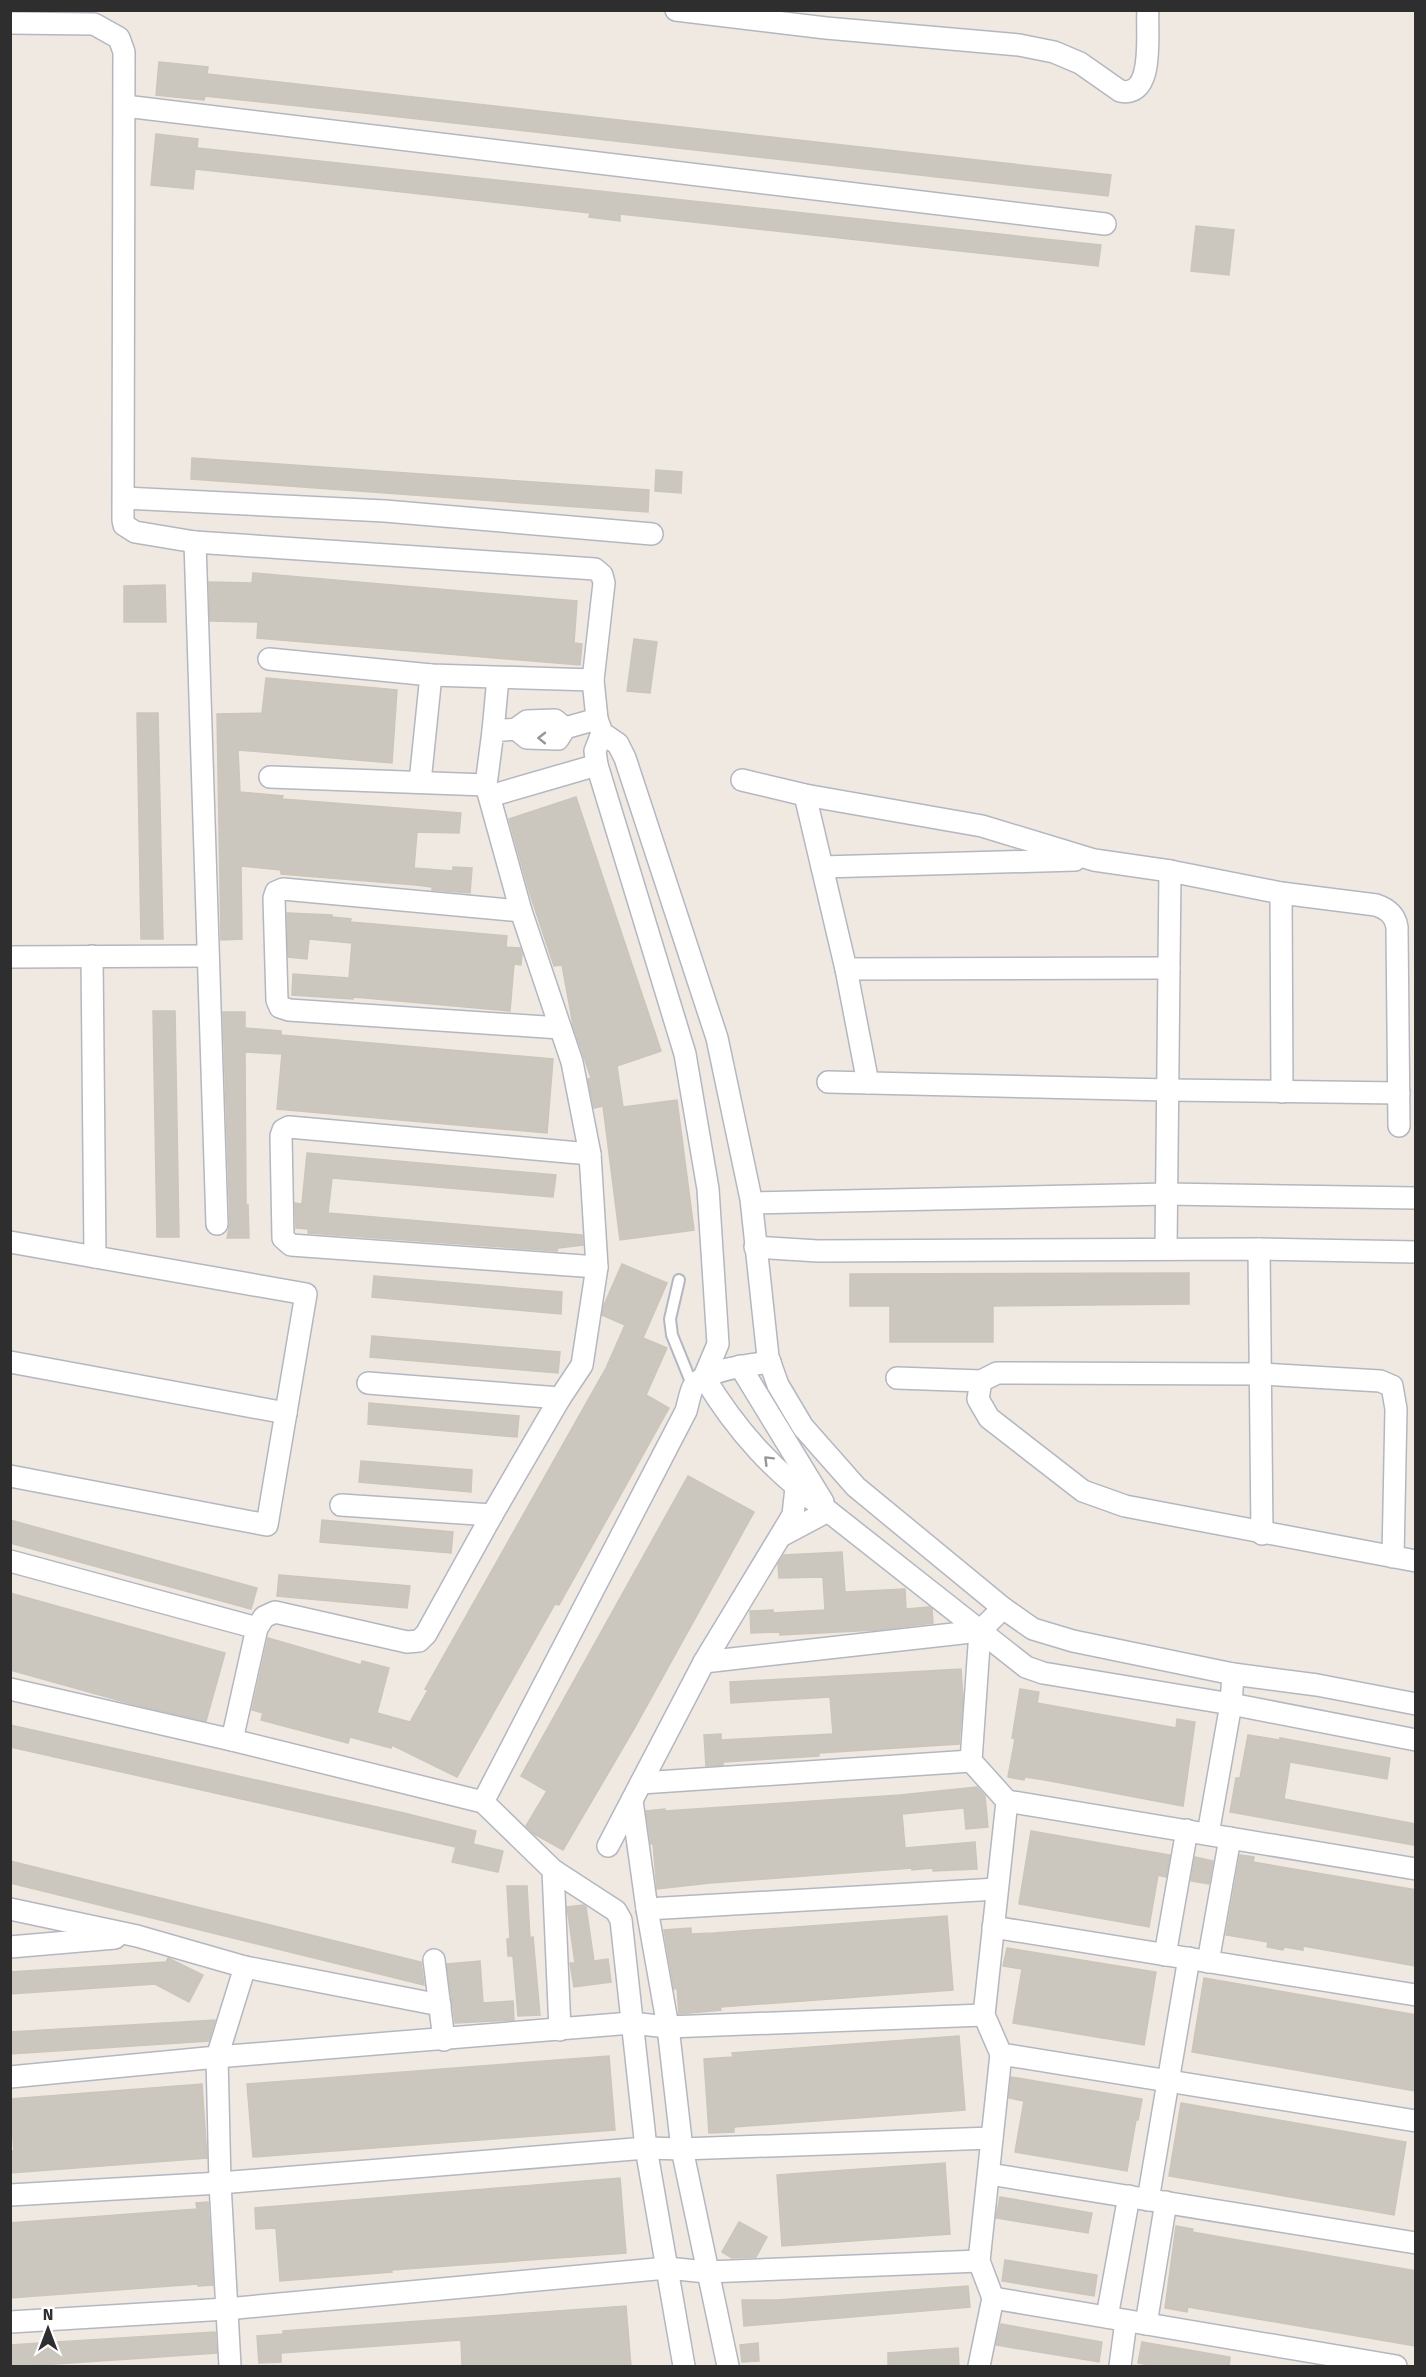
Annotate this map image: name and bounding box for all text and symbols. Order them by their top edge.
one-way arrow [537,732,546,745]
one-way arrow [764,1456,774,1467]
north arrow [18,2299,78,2359]
text: N [43,2305,53,2324]

